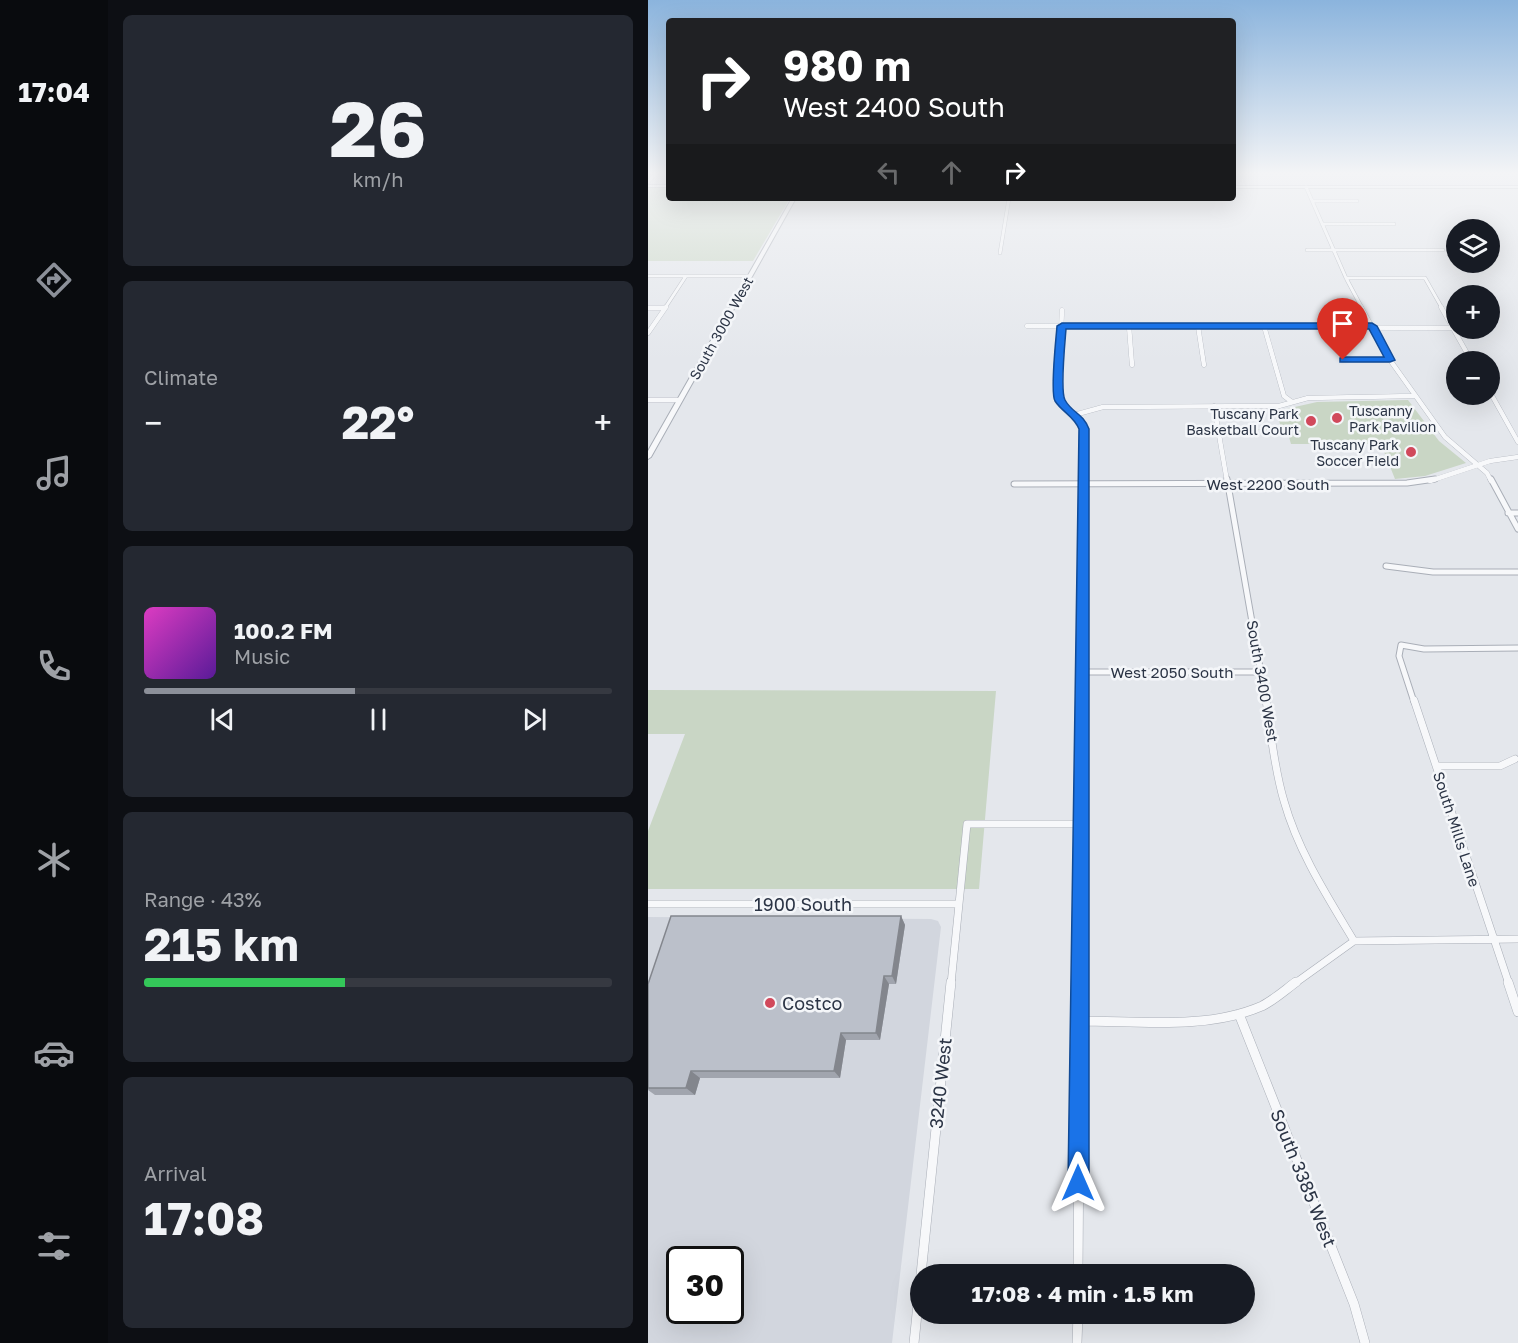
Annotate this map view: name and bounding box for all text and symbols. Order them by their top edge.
text: 980 m [783,40,911,90]
icon: right [684,42,762,120]
text: 17:04 [18,76,90,108]
text: 26 [329,81,427,174]
text: West 2400 South [783,91,1005,123]
icon: left [872,156,905,189]
icon: ahead [935,156,968,189]
icon: right [998,156,1031,189]
text: km/h [353,167,403,191]
map controls [1446,219,1500,405]
button: layers [1446,219,1500,273]
icon: directions [33,259,75,301]
street label: South 3000 West [686,273,756,383]
button: + [1446,285,1500,339]
pin [1317,298,1368,360]
icon: arrive [1326,307,1359,340]
button: − [1446,351,1500,405]
text: Climate [144,365,218,389]
text: 22° [342,395,414,449]
place label: Tuscanny Park Pavilion [1349,402,1436,435]
text: − [144,403,162,442]
text: + [594,403,612,442]
place label: Tuscany Park Basketball Court [1186,405,1299,438]
marker: Tuscanny Park Pavilion [1330,411,1344,425]
marker: Tuscany Park Basketball Court [1304,414,1318,428]
place label: Tuscany Park Soccer Field [1310,436,1399,469]
marker: Tuscany Park Soccer Field [1404,445,1418,459]
icon: music [33,452,75,494]
street label: West 2200 South [1207,475,1329,493]
text: 100.2 FM [234,617,333,644]
street label: South 3400 West [1243,619,1283,743]
text: Music [234,644,290,668]
icon: phone [33,645,75,687]
street label: West 2050 South [1111,663,1233,681]
icon: previous [206,703,239,736]
icon: pause [362,703,395,736]
icon: next [518,703,551,736]
street label: South Mills Lane [1430,769,1484,889]
icon: climate [33,839,75,881]
text: Range · 43% [144,887,262,911]
street label: 1900 South [754,893,852,915]
text: 215 km [144,917,299,971]
place label: Costco [782,992,842,1014]
marker: Costco [763,996,777,1010]
icon: car [33,1032,75,1074]
street label: 3240 West [924,1036,956,1130]
street label: South 3385 West [1266,1106,1342,1250]
position arrow [1046,1151,1110,1215]
text: Arrival [144,1161,207,1185]
text: 17:08 [144,1191,264,1245]
icon: filters [33,1225,75,1267]
speed limit sign: 30 [666,1246,744,1324]
text: 17:08 · 4 min · 1.5 km [972,1280,1193,1307]

